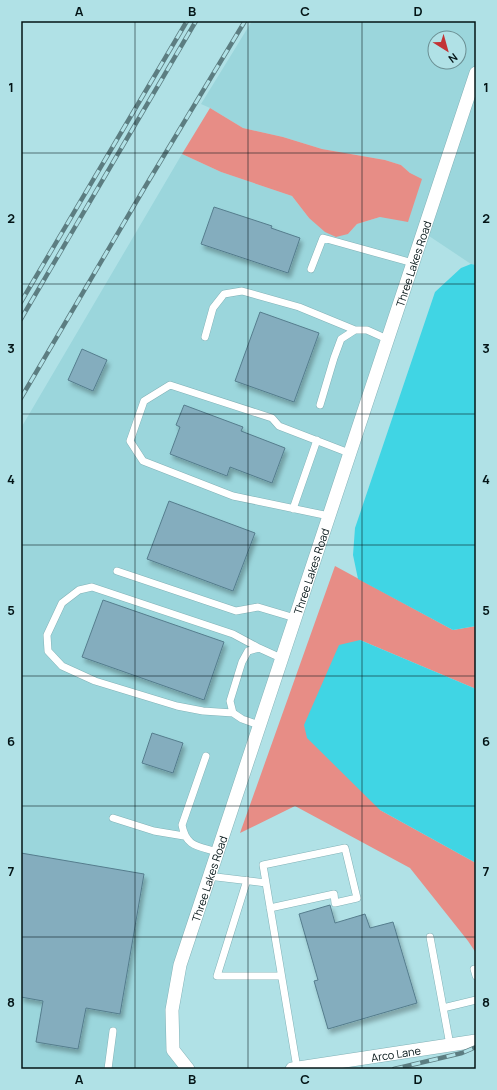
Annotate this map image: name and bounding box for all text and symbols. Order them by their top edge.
text: A [75,2,84,20]
text: B [188,2,196,20]
text: C [300,2,310,20]
text: D [413,2,423,20]
north arrow [427,30,467,70]
text: N [446,50,461,67]
text: 1 [8,78,14,96]
text: 1 [483,78,489,96]
text: 2 [7,209,15,227]
text: 2 [482,209,490,227]
street label: Three Lakes Road [392,219,434,308]
text: 3 [7,339,15,357]
text: 3 [482,339,490,357]
text: 4 [7,470,15,488]
text: 4 [482,470,490,488]
street label: Three Lakes Road [289,526,332,616]
text: 5 [7,601,15,619]
text: 5 [482,601,490,619]
text: 6 [7,732,15,750]
text: 6 [482,732,490,750]
street label: Three Lakes Road [187,834,230,923]
text: 7 [8,862,15,880]
text: 7 [483,862,490,880]
text: 8 [7,993,15,1011]
text: 8 [482,993,490,1011]
street label: Arco Lane [370,1042,422,1064]
text: A [75,1070,84,1088]
text: B [188,1070,196,1088]
text: C [300,1070,310,1088]
text: D [413,1070,423,1088]

